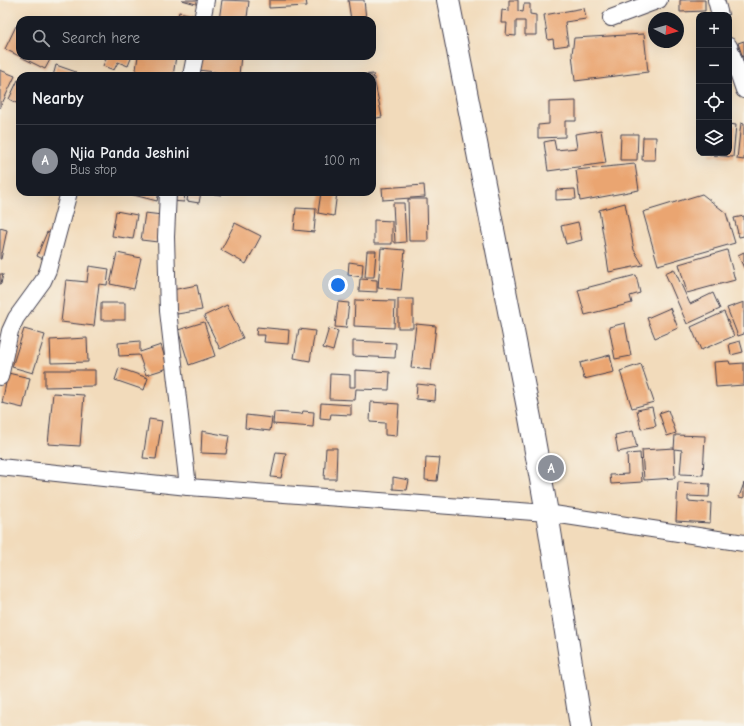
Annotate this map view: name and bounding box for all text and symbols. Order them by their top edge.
north arrow [648,12,684,48]
map controls [696,12,732,156]
button: + [696,12,732,48]
search box [16,16,376,60]
icon: search [30,27,52,49]
text: Search here [62,29,140,47]
button: − [696,48,732,84]
button: locate [696,84,732,120]
text: Nearby [32,89,83,108]
button: layers [696,120,732,156]
text: Njia Panda Jeshini [70,144,189,162]
text: A [41,153,49,168]
text: 100 m [324,153,360,168]
text: Bus stop [70,162,117,177]
your location [328,275,348,295]
pin: A [538,453,564,483]

